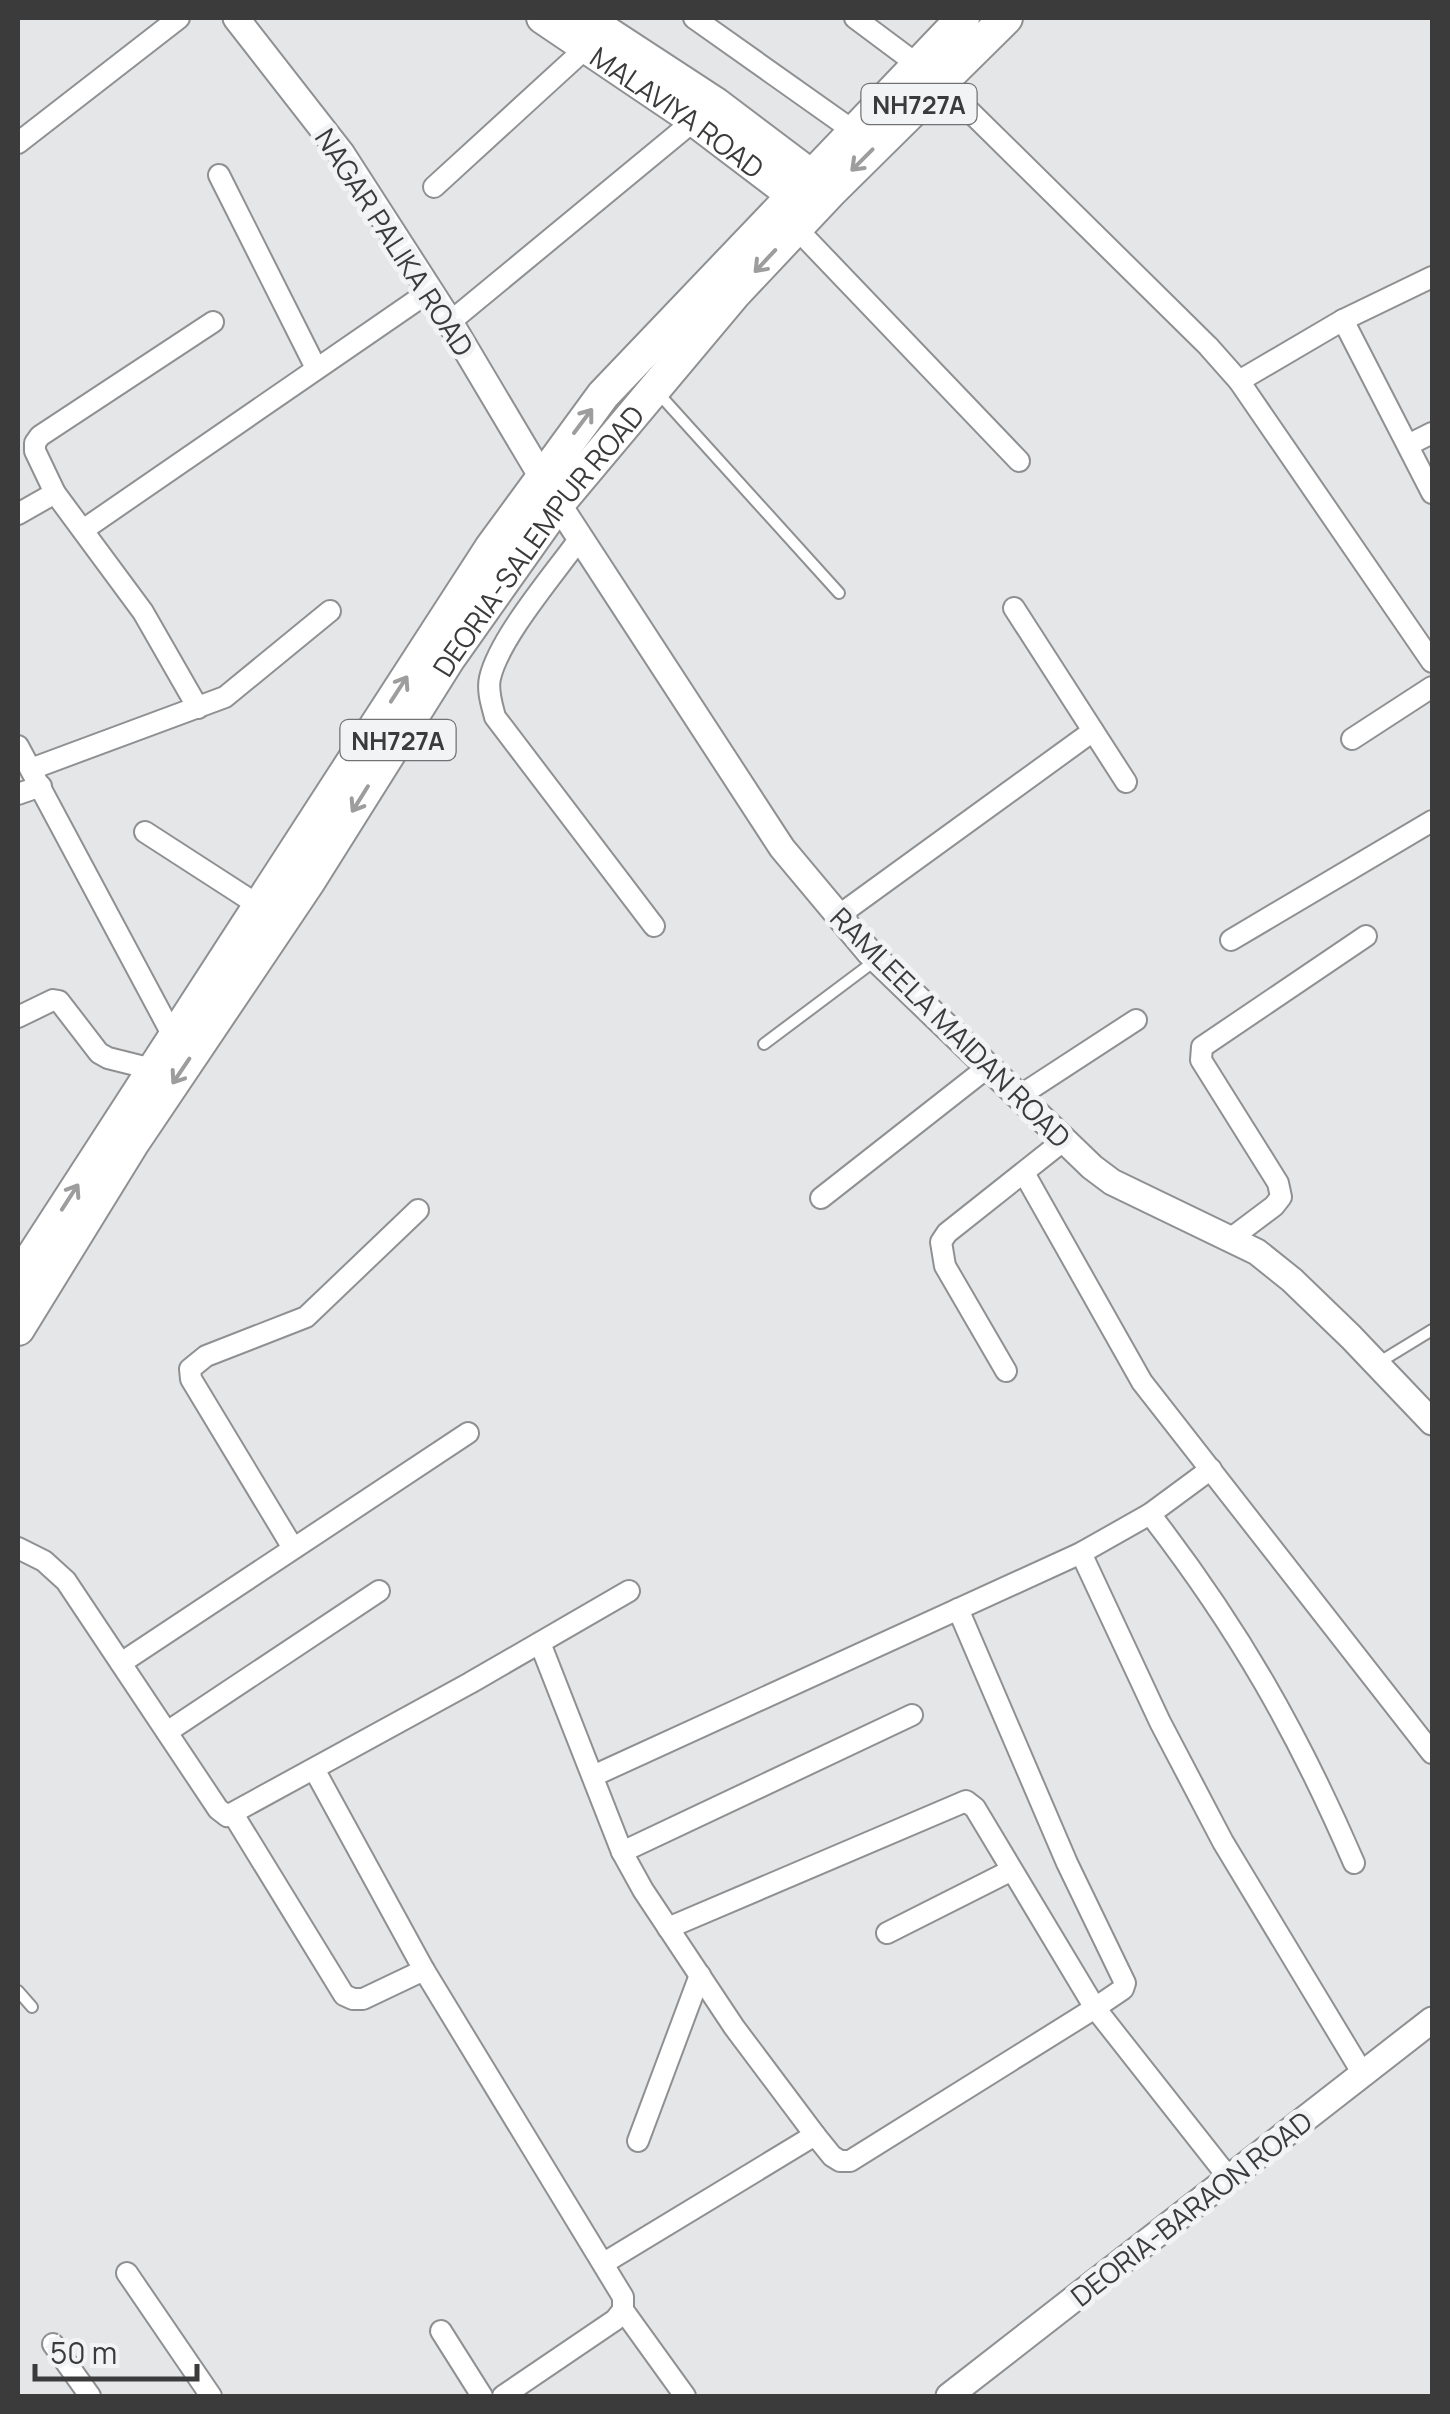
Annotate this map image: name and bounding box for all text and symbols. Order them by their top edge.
street label: MALAVIYA ROAD [583,37,772,187]
road number: NH727A [862,84,976,124]
street label: NAGAR PALIKA ROAD [307,121,483,363]
one-way arrow [851,148,875,172]
one-way arrow [754,248,777,273]
street label: DEORIA-SALEMPUR ROAD [423,397,652,683]
one-way arrow [573,408,594,435]
one-way arrow [388,675,409,703]
road number: NH727A [340,720,456,760]
one-way arrow [350,785,370,813]
street label: RAMLEELA MAIDAN ROAD [823,899,1079,1155]
one-way arrow [171,1056,192,1084]
one-way arrow [60,1183,81,1212]
street label: DEORIA-BARAON ROAD [1062,2102,1320,2314]
scale bar [35,2319,198,2381]
text: 50 m [50,2332,117,2373]

